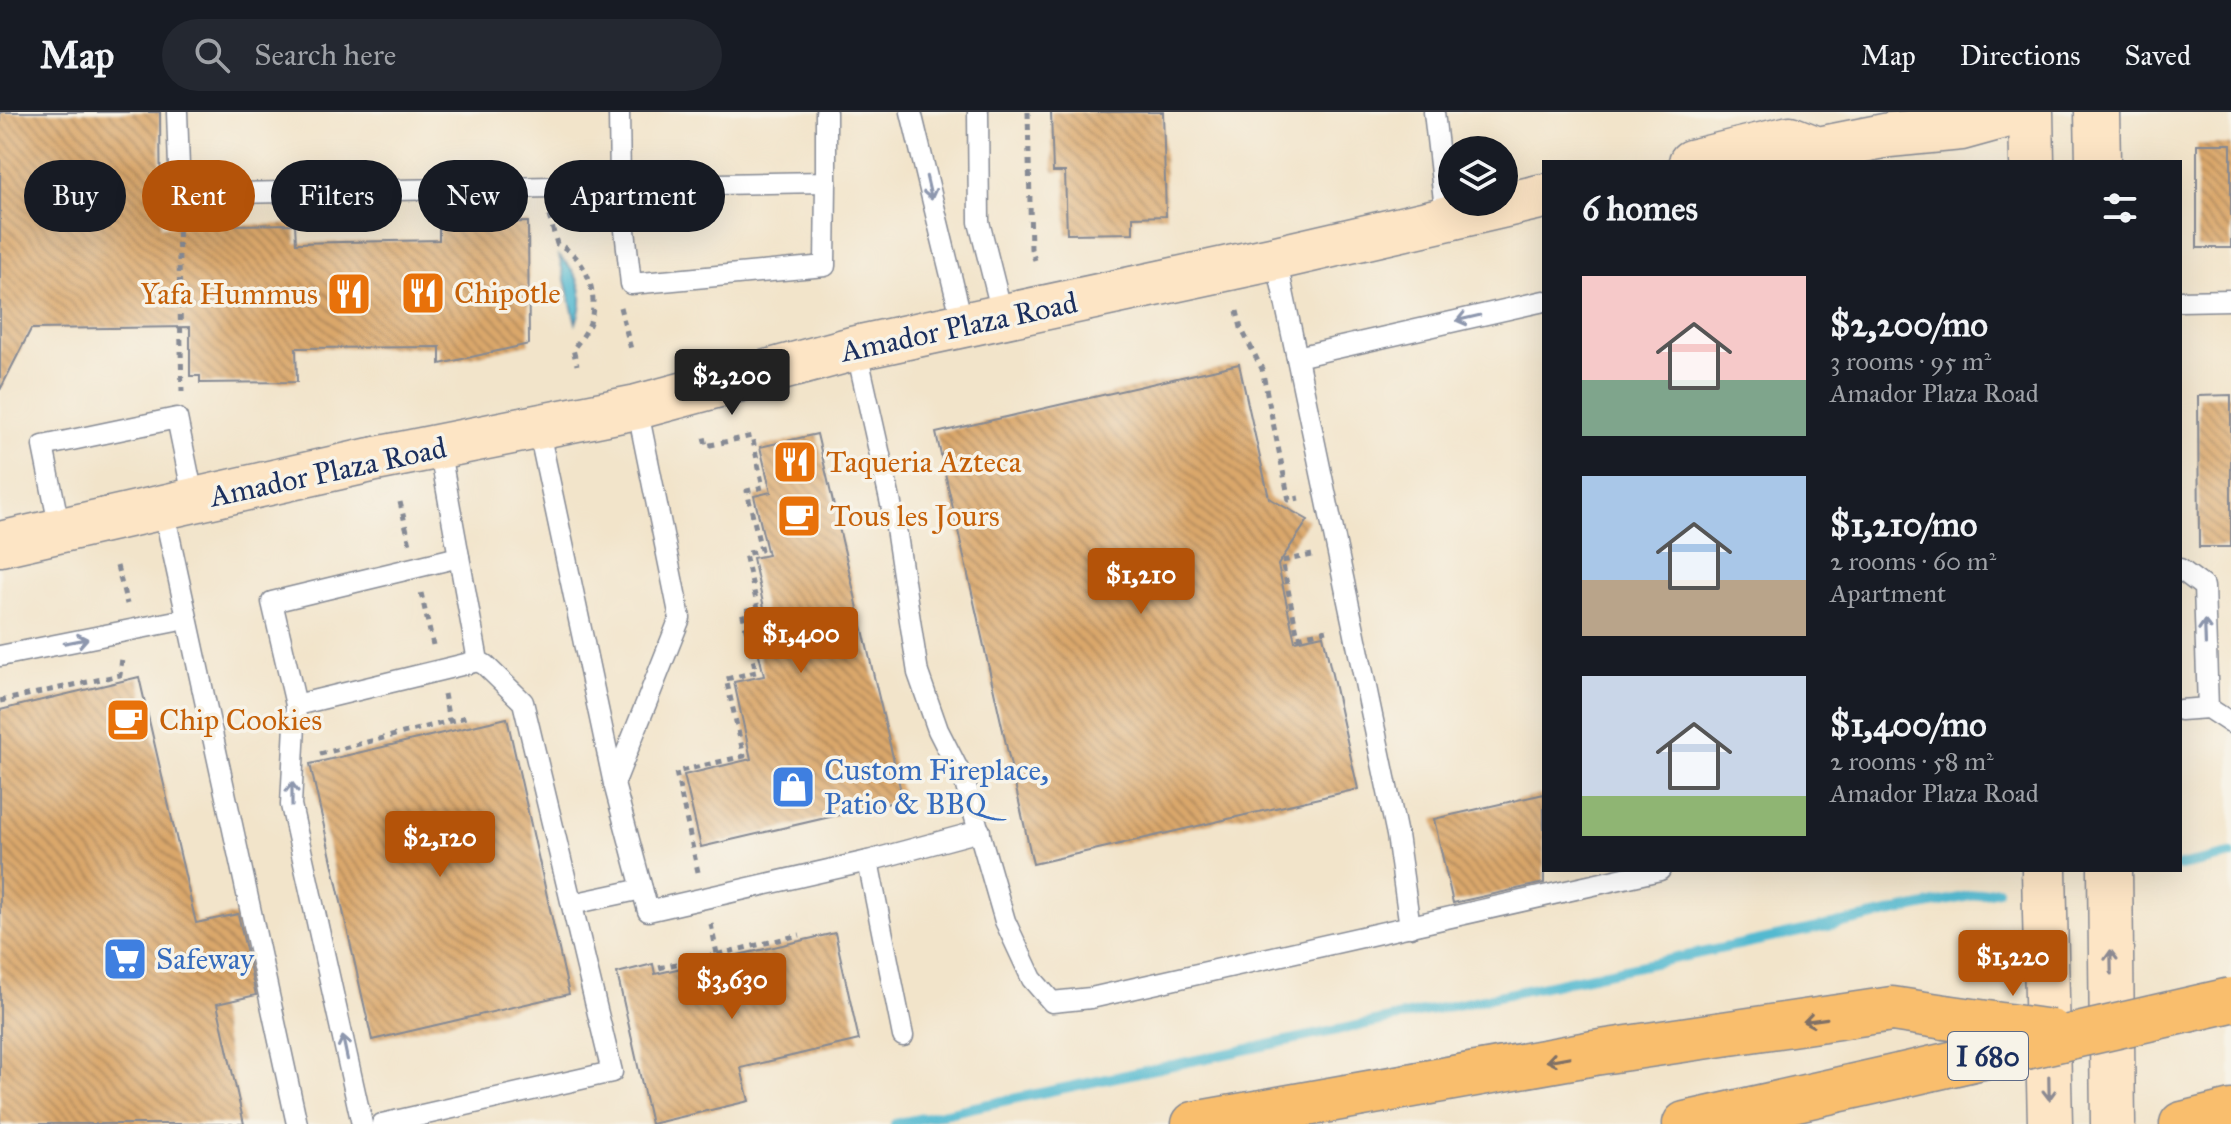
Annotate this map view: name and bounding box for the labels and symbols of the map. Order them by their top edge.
one-way arrow [922,175,937,200]
restaurant icon: Chipotle [399,269,447,317]
restaurant icon: Yafa Hummus [325,270,373,318]
place label: Chipotle [454,275,561,311]
place label: Yafa Hummus [140,276,318,312]
street label: Amador Plaza Road [835,284,1081,370]
one-way arrow [1456,311,1481,326]
pin: $2,200 [667,349,797,417]
street label: Amador Plaza Road [204,429,450,515]
restaurant icon: Taqueria Azteca [771,438,819,486]
place label: Taqueria Azteca [826,444,1022,480]
cafe icon: Tous les Jours [775,492,823,540]
place label: Tous les Jours [830,498,1000,534]
pin: $1,210 [1076,548,1206,616]
pin: $1,400 [736,607,866,675]
one-way arrow [2198,619,2213,646]
one-way arrow [63,633,89,648]
cafe icon: Chip Cookies [104,696,152,744]
place label: Chip Cookies [159,702,322,738]
place label: Custom Fireplace, Patio & BBQ [824,752,1049,822]
shop icon: Custom Fireplace, Patio & BBQ [769,763,817,811]
one-way arrow [284,781,300,808]
pin: $2,120 [375,811,505,879]
pin: $1,220 [1948,930,2078,998]
supermarket icon: Safeway [101,935,149,983]
place label: Safeway [156,941,255,977]
one-way arrow [2103,949,2119,976]
pin: $3,630 [667,953,797,1021]
one-way arrow [1803,1013,1828,1028]
road number: I 680 [1948,1032,2028,1080]
one-way arrow [337,1036,352,1061]
one-way arrow [1546,1053,1571,1068]
one-way arrow [2041,1074,2057,1101]

